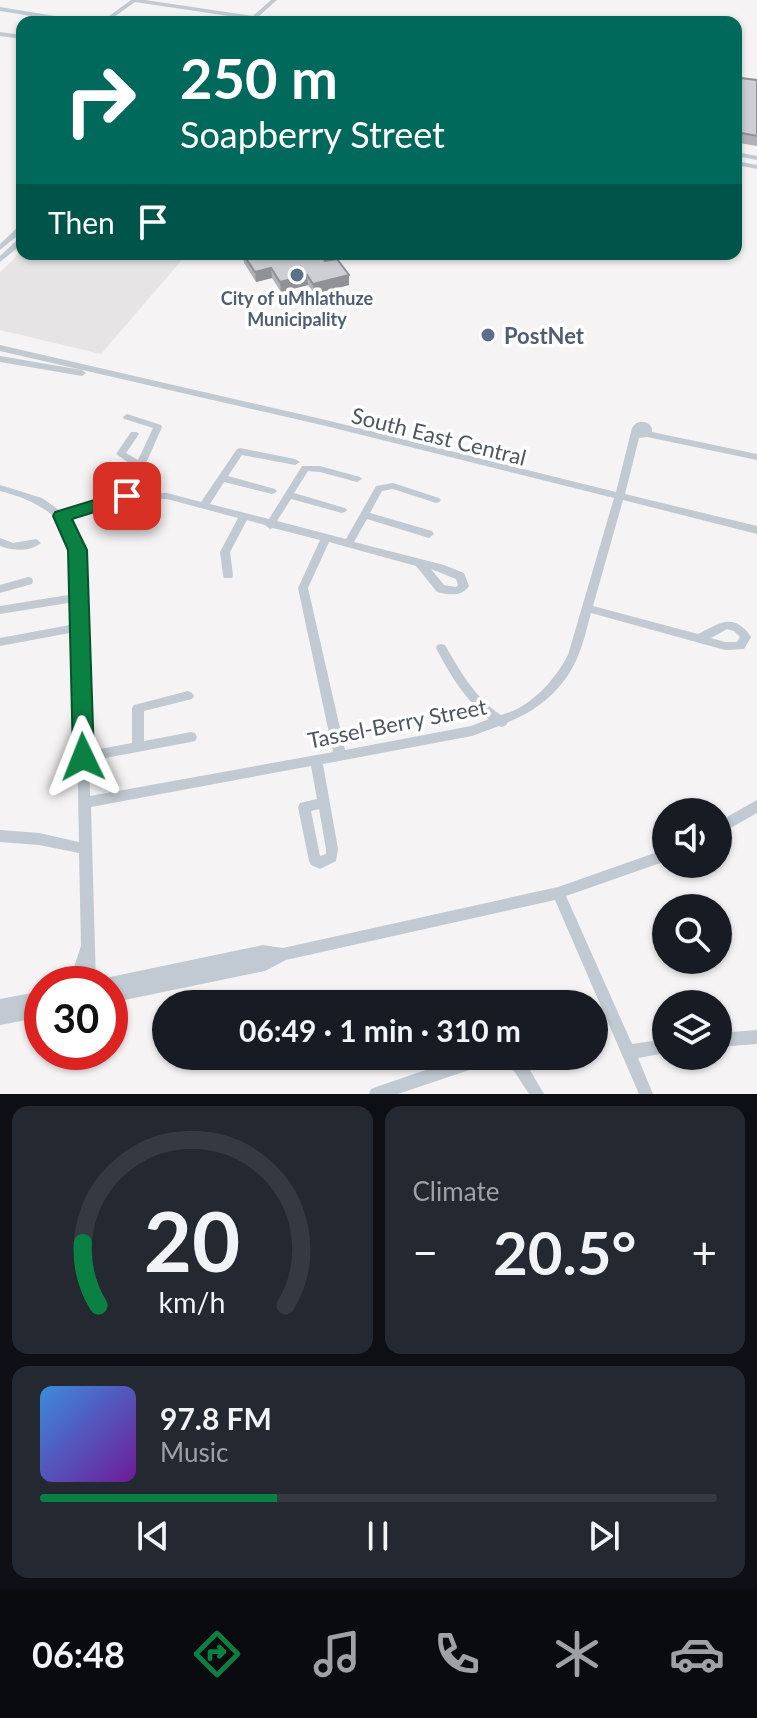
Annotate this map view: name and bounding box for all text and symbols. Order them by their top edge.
text: 250 m [180,44,338,111]
icon: right [48,48,152,152]
text: Soapberry Street [180,112,445,156]
icon: arrive [131,200,175,244]
text: Then [48,204,115,240]
marker: City of uMhlathuze Municipality [288,266,306,284]
place label: City of uMhlathuze Municipality [221,287,374,330]
place label: PostNet [504,322,585,349]
marker: PostNet [479,326,497,344]
street label: South East Central [349,401,529,471]
pin [93,462,161,530]
icon: arrive [105,474,149,518]
street label: Tassel-Berry Street [305,692,489,754]
position arrow [41,715,125,799]
map controls [652,798,732,1070]
button: sound [652,798,732,878]
button: search [652,894,732,974]
speed limit sign: 30 [24,966,128,1070]
button: layers [652,990,732,1070]
text: 06:49 · 1 min · 310 m [239,1012,521,1048]
text: Climate [413,1175,499,1207]
text: 20 [144,1190,241,1290]
text: 20.5° [493,1216,637,1288]
text: − [413,1226,438,1278]
text: + [691,1226,717,1278]
text: km/h [159,1285,226,1319]
text: 97.8 FM [160,1400,272,1436]
text: Music [160,1436,228,1468]
icon: previous [131,1514,175,1558]
icon: pause [356,1514,400,1558]
icon: next [582,1514,626,1558]
icon: directions [189,1626,245,1682]
icon: music [309,1626,365,1682]
icon: phone [429,1626,485,1682]
icon: climate [549,1626,605,1682]
icon: car [669,1626,725,1682]
text: 06:48 [32,1632,125,1676]

